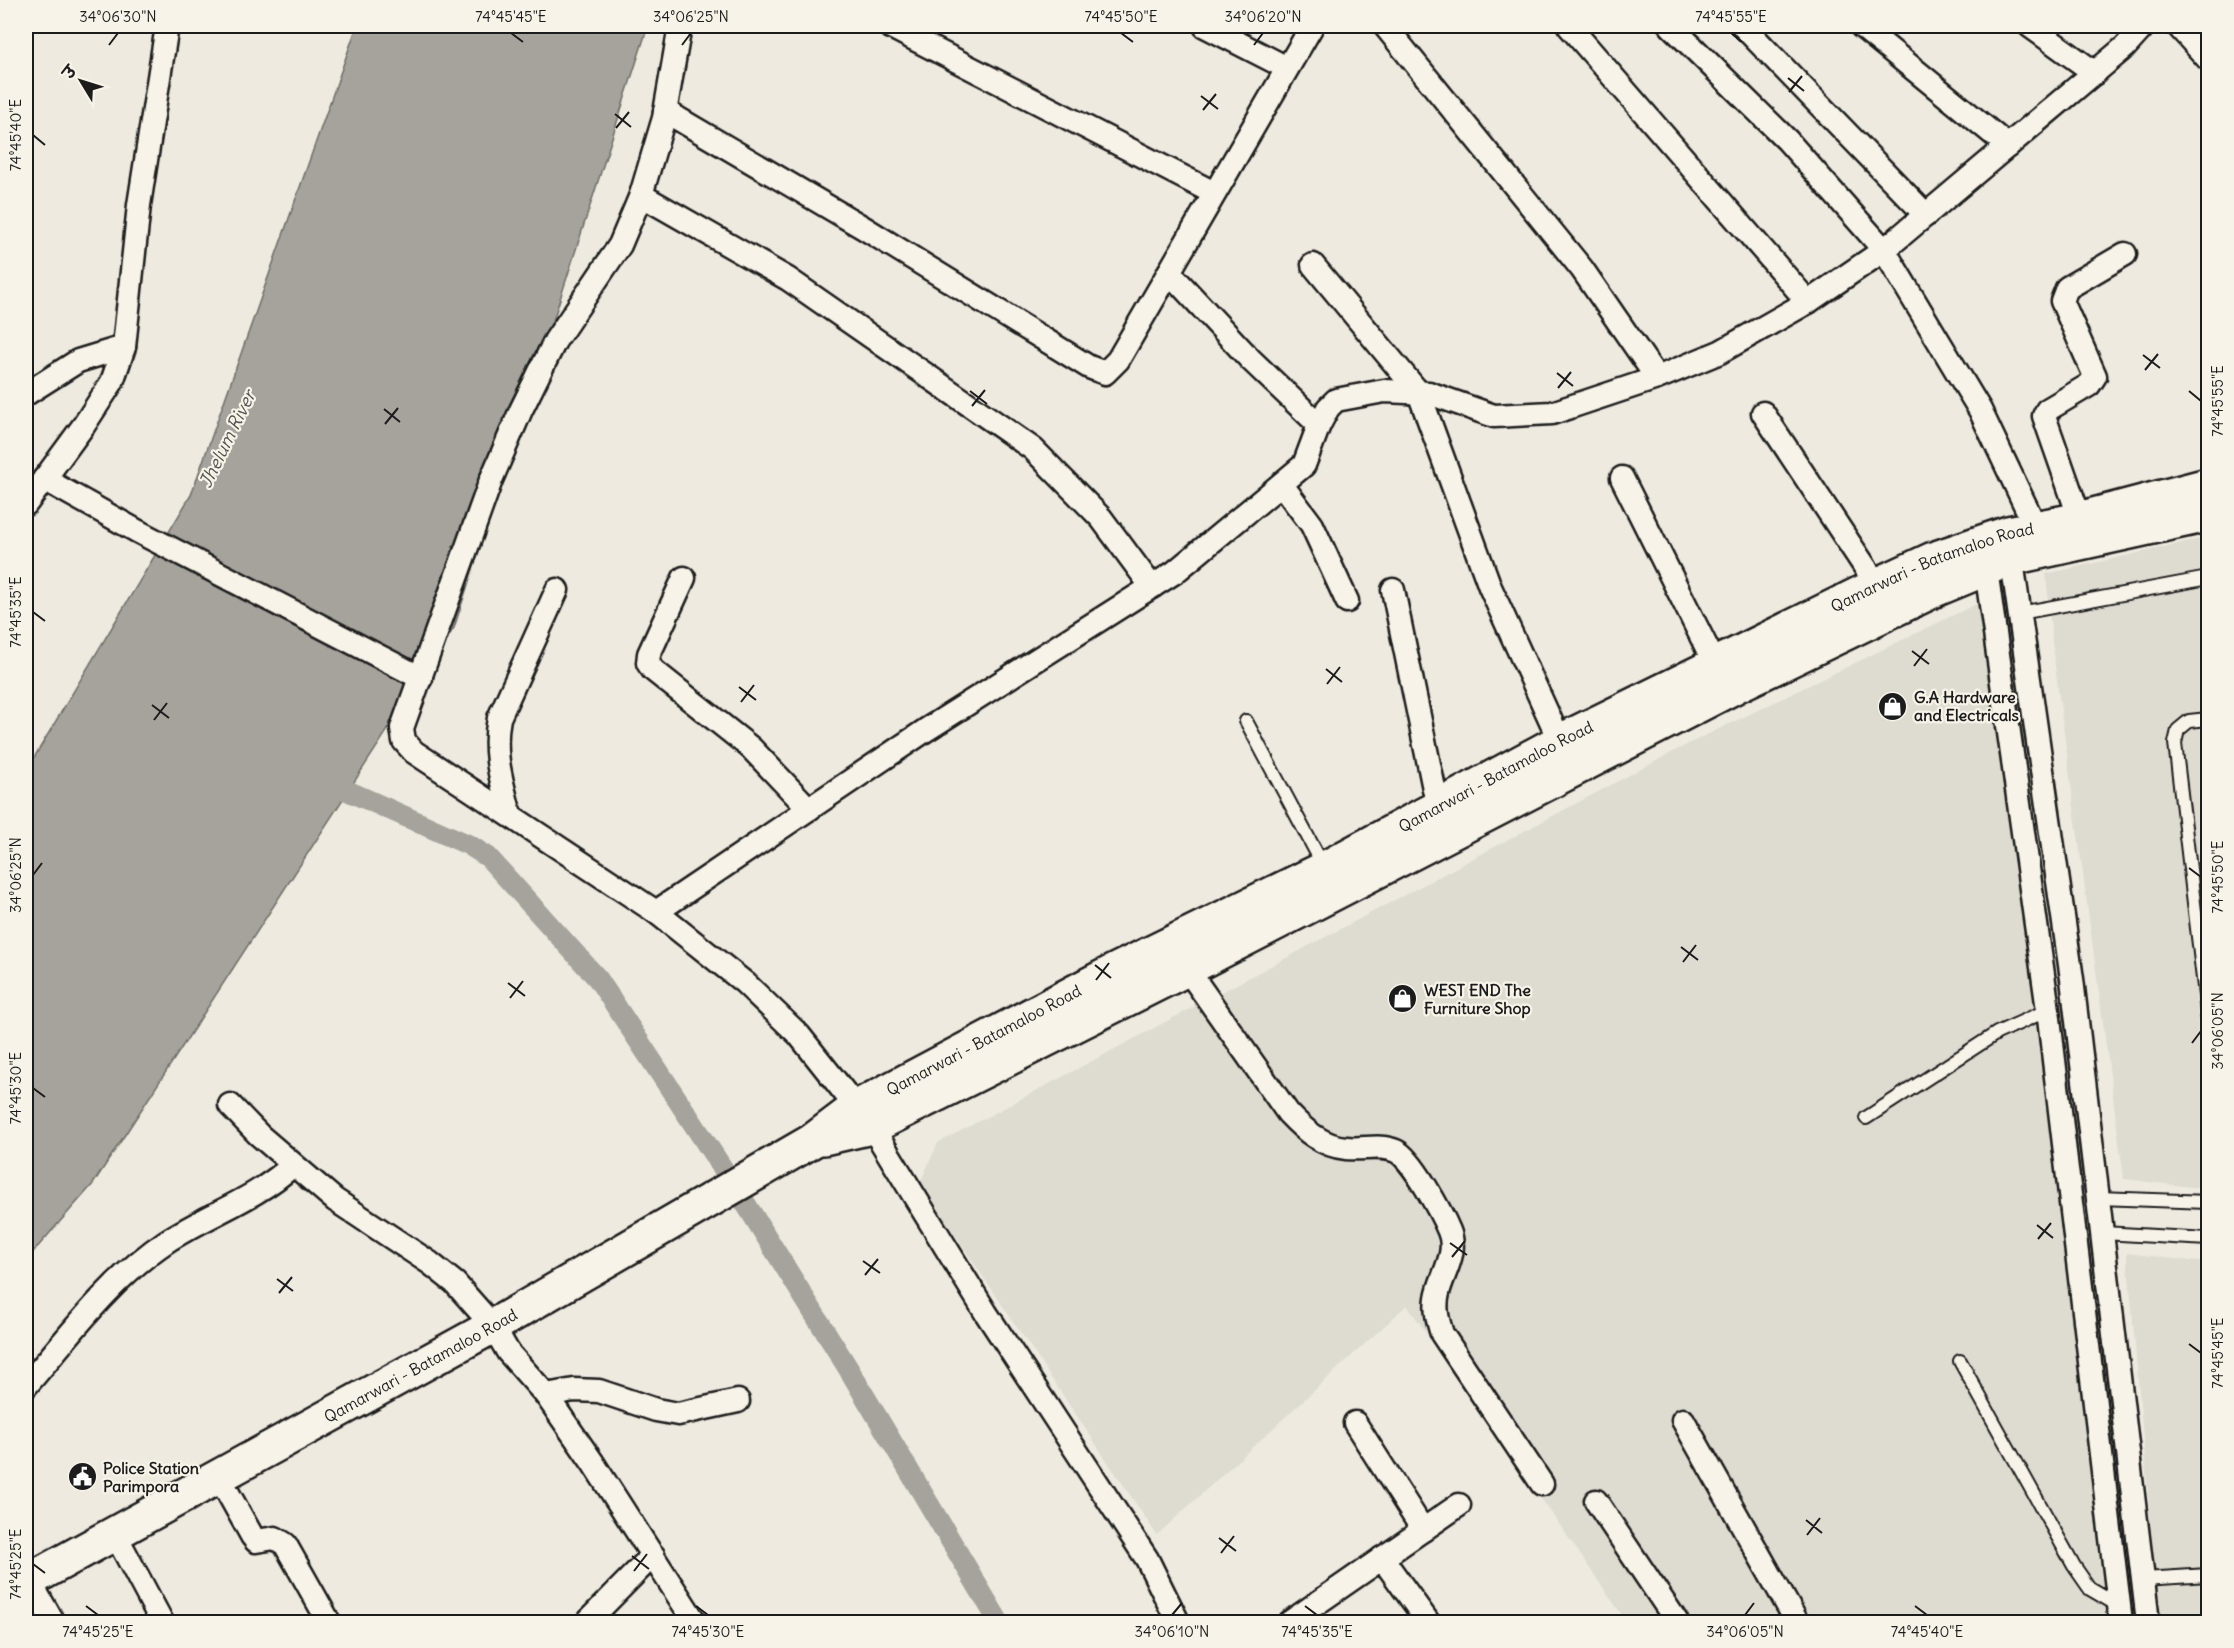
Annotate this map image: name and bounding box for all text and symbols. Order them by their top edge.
text: 34°06'30"N [79,7,157,26]
text: 74°45'45"E [475,7,547,26]
text: 34°06'25"N [653,7,729,26]
text: 74°45'50"E [1085,7,1158,26]
text: 34°06'20"N [1224,7,1302,26]
text: 74°45'55"E [1695,7,1767,26]
north arrow [51,51,111,111]
text: उ [57,60,81,84]
text: 74°45'40"E [6,99,25,171]
text: 74°45'55"E [2208,365,2227,437]
water label: Jhelum River [194,384,262,491]
street label: Qamarwari - Batamaloo Road [1827,518,2035,616]
text: 74°45'35"E [6,576,25,648]
place label: G.A Hardware and Electricals [1914,687,2019,725]
shop icon: G.A Hardware and Electricals [1877,690,1909,722]
street label: Qamarwari - Batamaloo Road [1395,716,1596,836]
text: 34°06'25"N [6,837,25,913]
text: 74°45'50"E [2208,840,2227,913]
street label: Qamarwari - Batamaloo Road [883,980,1084,1100]
place label: WEST END The Furniture Shop [1424,980,1531,1019]
shop icon: WEST END The Furniture Shop [1387,983,1419,1015]
text: 34°06'05"N [2208,992,2227,1070]
text: 74°45'30"E [6,1051,25,1124]
street label: Qamarwari - Batamaloo Road [320,1304,521,1427]
text: 74°45'45"E [2208,1317,2227,1389]
place label: Police Station Parimpora [103,1458,199,1497]
public building icon: Police Station Parimpora [66,1461,98,1493]
text: 74°45'25"E [6,1528,25,1600]
text: 74°45'25"E [62,1622,134,1641]
text: 74°45'30"E [672,1622,745,1641]
text: 34°06'10"N [1135,1622,1209,1641]
text: 74°45'35"E [1281,1622,1353,1641]
text: 34°06'05"N [1706,1622,1784,1641]
text: 74°45'40"E [1891,1622,1963,1641]

